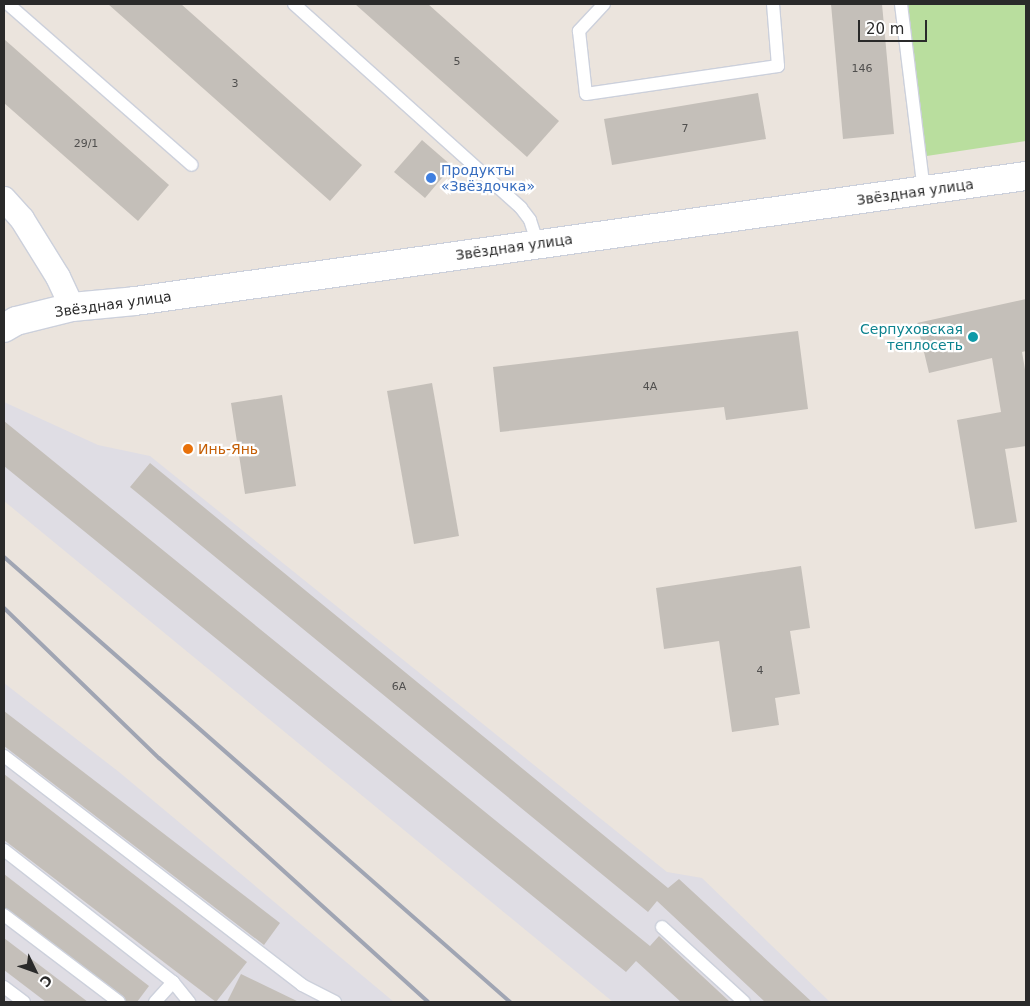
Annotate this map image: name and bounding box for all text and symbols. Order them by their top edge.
scale bar [860,10,929,42]
text: 20 m [866,20,904,38]
house number: 5 [454,55,460,69]
house number: 146 [852,62,872,76]
house number: 3 [232,77,238,91]
house number: 7 [682,122,688,136]
house number: 29/1 [74,137,98,151]
place label: Продукты «Звёздочка» [441,162,535,194]
marker: Продукты «Звёздочка» [425,172,437,184]
street label: Звёздная улица [855,175,975,209]
street label: Звёздная улица [454,230,574,264]
street label: Звёздная улица [53,287,173,321]
place label: Серпуховская теплосеть [860,321,963,354]
marker: Серпуховская теплосеть [967,331,979,343]
house number: 4А [643,380,657,394]
place label: Инь-Янь [198,441,258,457]
marker: Инь-Янь [182,443,194,455]
house number: 4 [757,664,763,678]
house number: 6А [392,680,406,694]
north arrow [10,946,60,996]
text: С [37,972,56,990]

